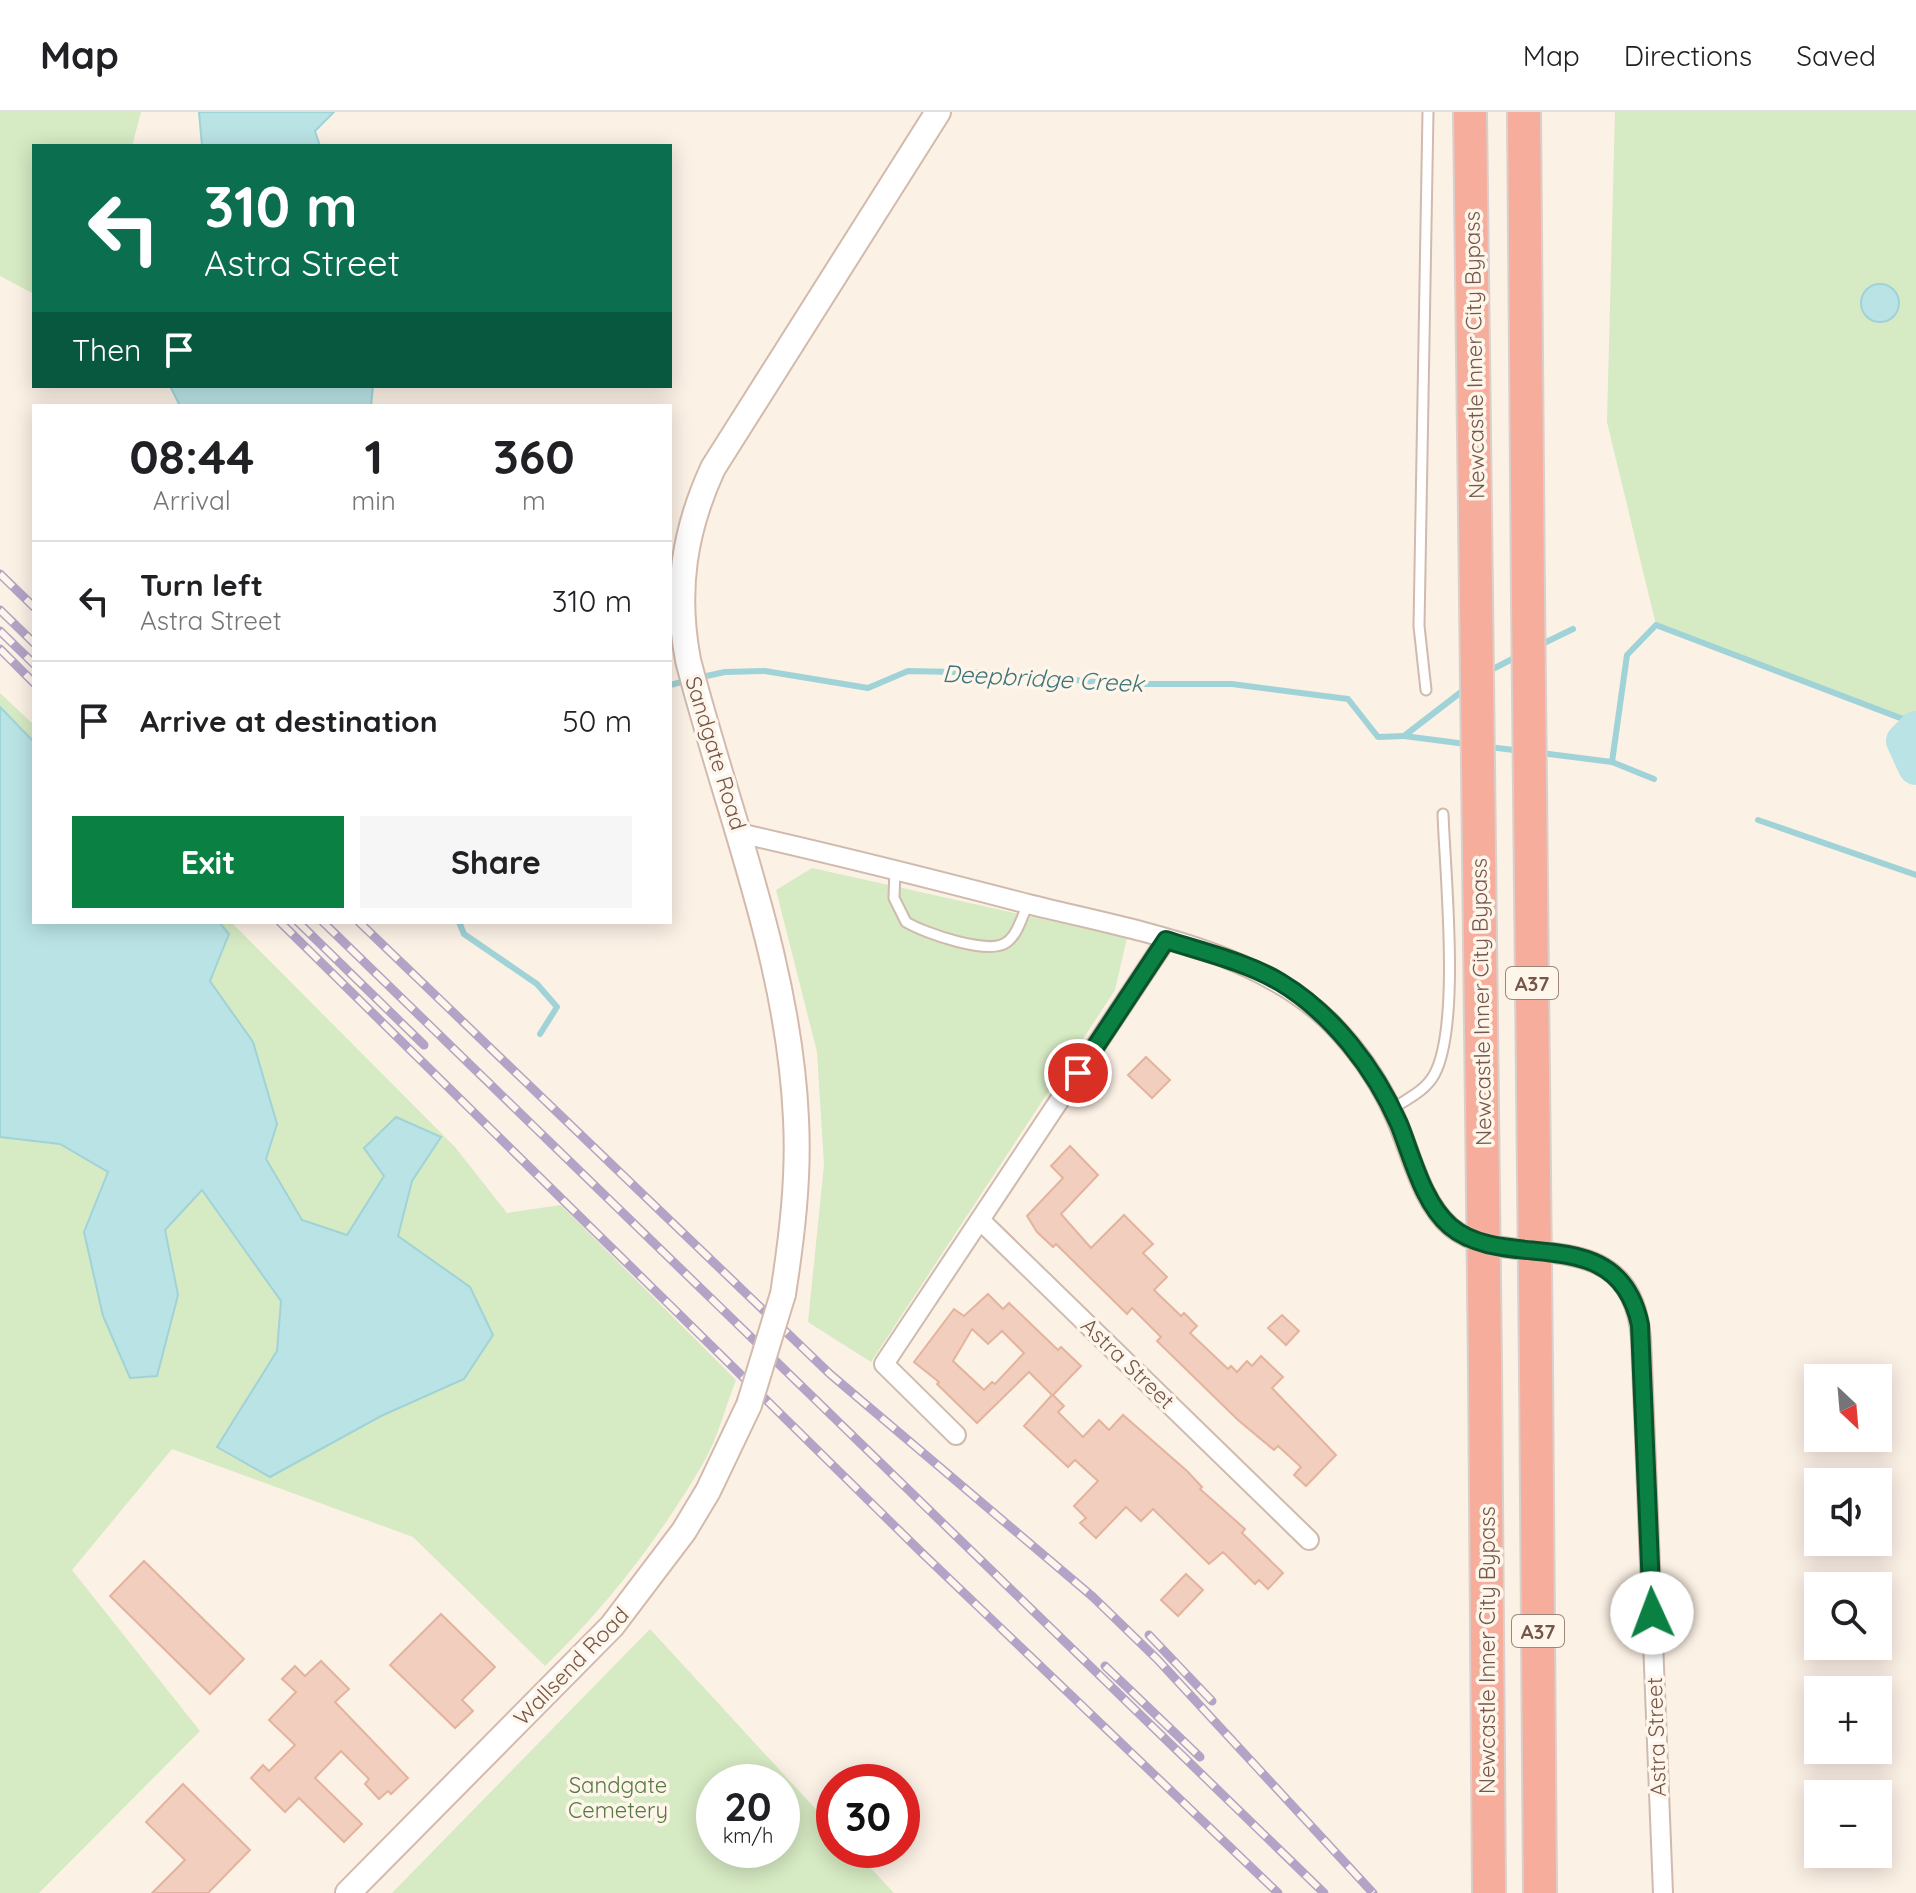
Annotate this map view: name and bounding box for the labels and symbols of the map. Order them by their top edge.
street label: Newcastle Inner City Bypass [1457,211,1491,499]
water label: Deepbridge Creek [942,658,1147,698]
street label: Sandgate Road [679,673,753,833]
street label: Newcastle Inner City Bypass [1464,858,1498,1146]
road number: A37 [1506,967,1558,999]
pin [1044,1039,1112,1107]
street label: Astra Street [1075,1311,1181,1415]
north arrow [1804,1364,1892,1452]
street label: Newcastle Inner City Bypass [1473,1506,1501,1794]
position arrow [1610,1571,1694,1655]
street label: Wallsend Road [507,1601,635,1731]
road number: A37 [1512,1615,1564,1647]
street label: Astra Street [1640,1677,1672,1797]
speed limit sign: 30 [816,1764,920,1868]
park label: Sandgate Cemetery [568,1771,668,1824]

